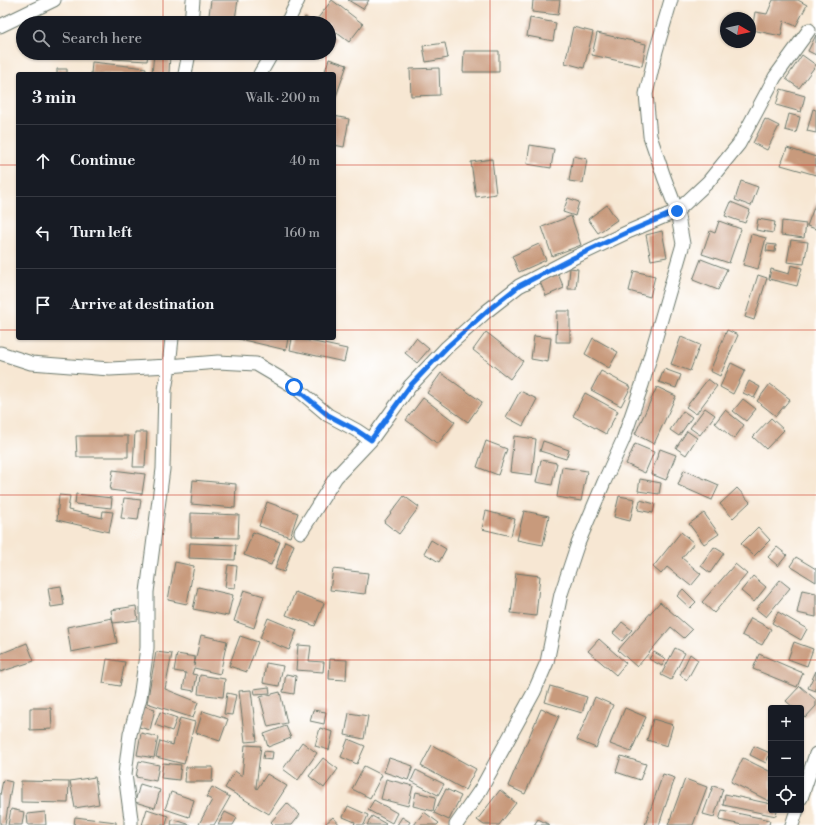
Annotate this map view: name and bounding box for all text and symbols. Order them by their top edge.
north arrow [720,12,756,48]
search box [16,16,336,60]
icon: search [30,27,52,49]
text: Search here [62,29,142,48]
text: 3 min [32,87,76,109]
text: Walk · 200 m [246,90,320,106]
icon: ahead [32,150,54,172]
text: Continue [70,151,135,170]
text: 40 m [290,153,320,169]
route end [668,202,686,220]
icon: left [32,222,54,244]
text: Turn left [70,223,132,242]
text: 160 m [284,225,320,241]
icon: arrive [32,294,54,316]
text: Arrive at destination [70,295,214,314]
route start [285,378,303,396]
map controls [768,705,804,813]
button: + [768,705,804,741]
button: − [768,741,804,777]
button: locate [768,777,804,813]

